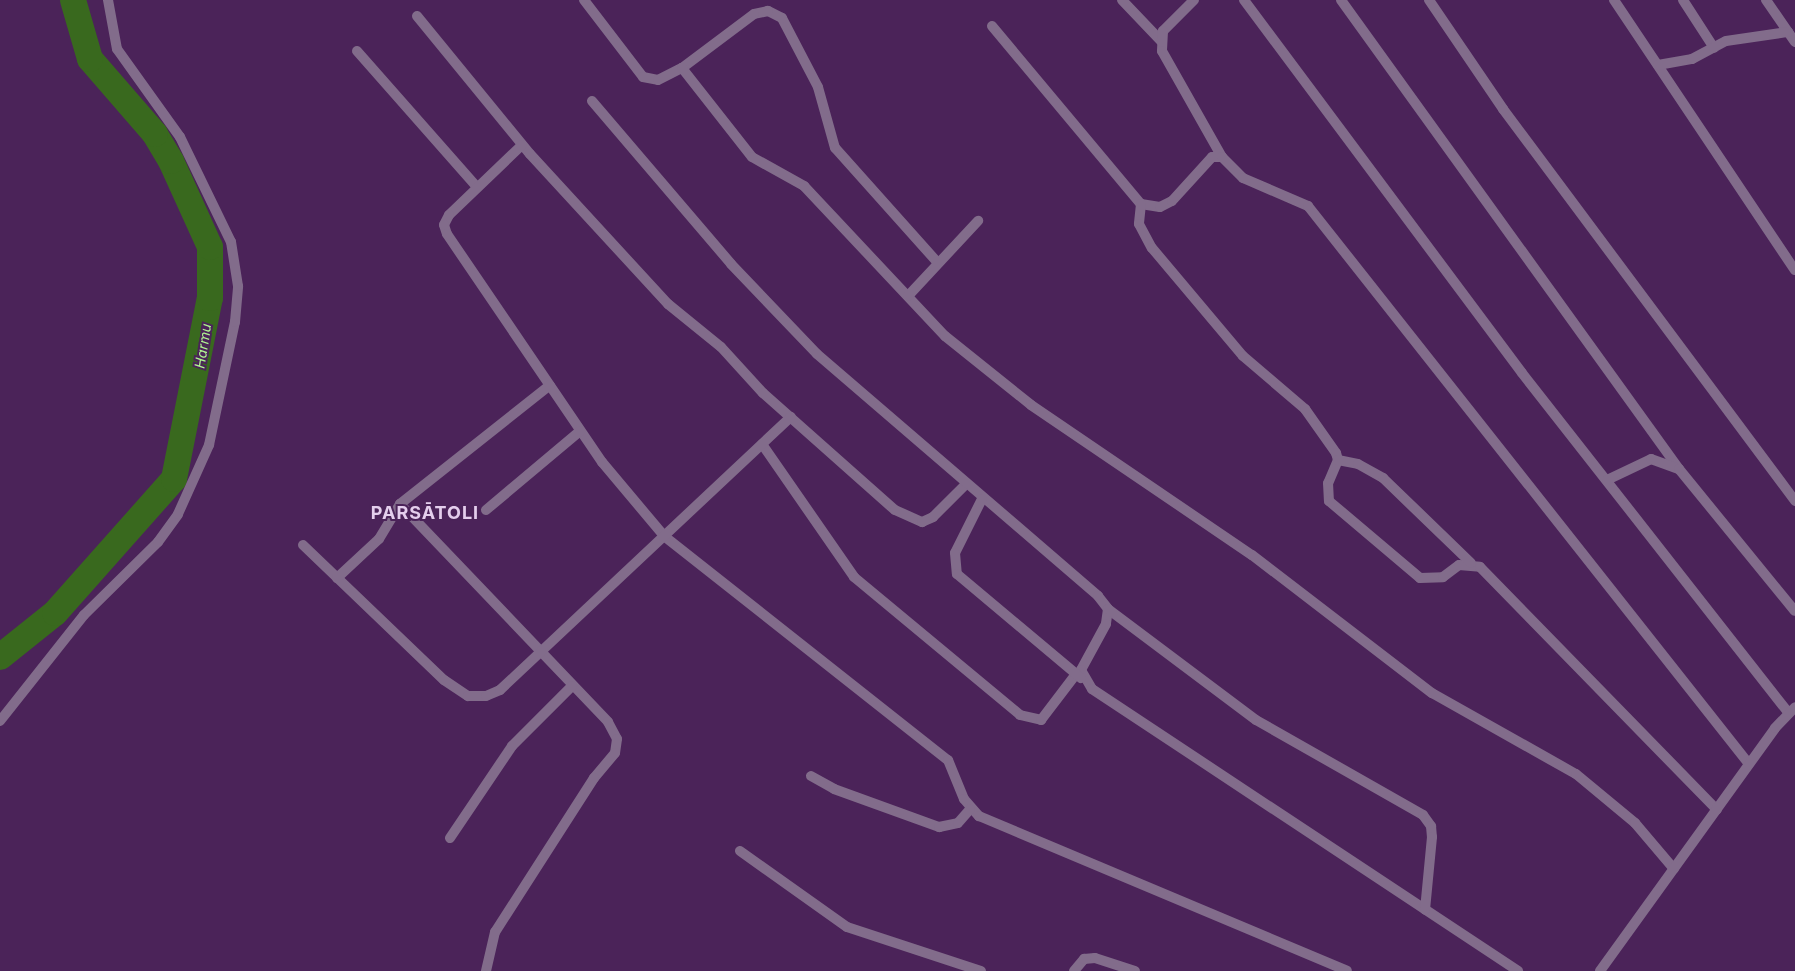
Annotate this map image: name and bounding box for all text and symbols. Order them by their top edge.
water label: Harmu [191,322,215,370]
district label: PARSĀTOLI [370,502,480,524]

